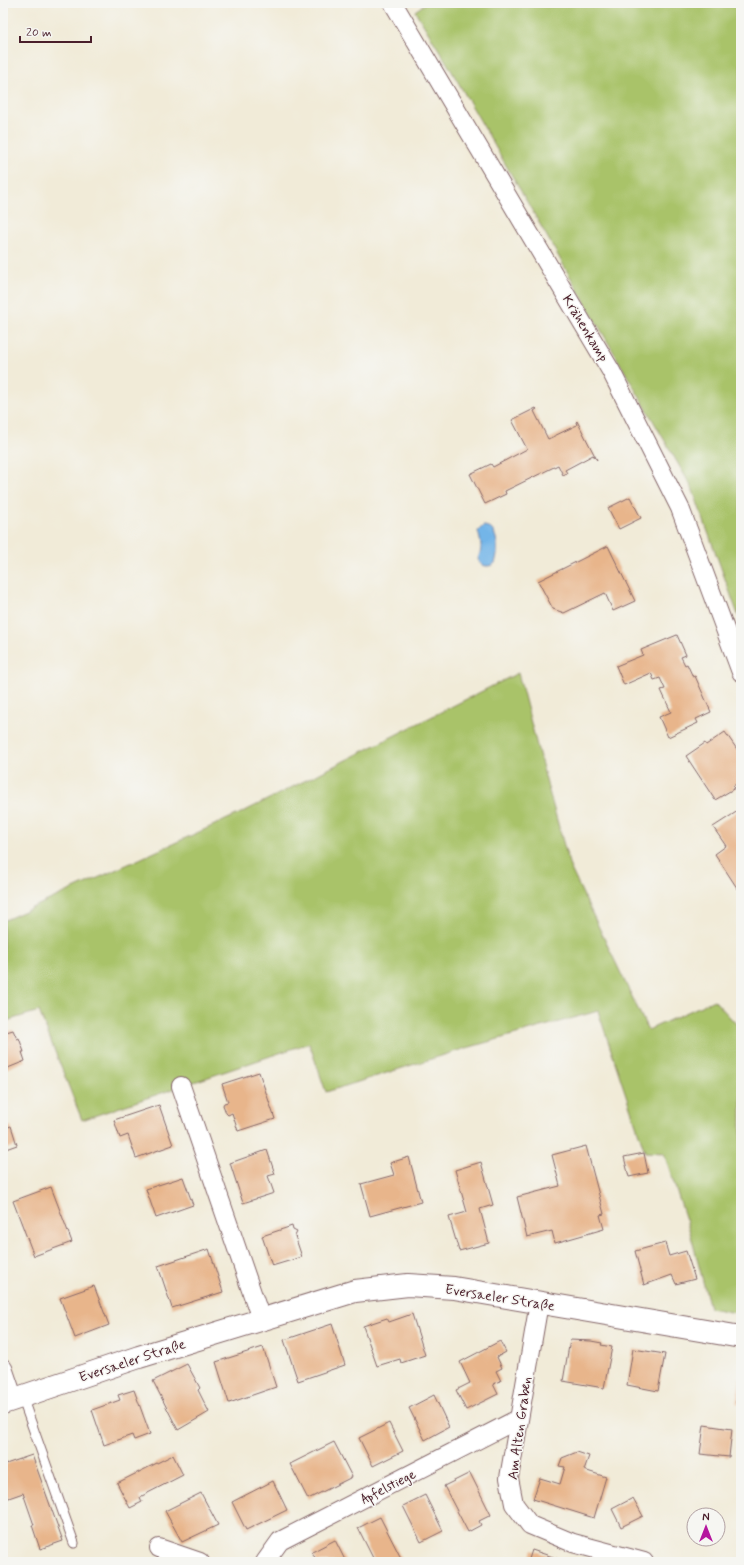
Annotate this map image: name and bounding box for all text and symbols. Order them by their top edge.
scale bar [20,18,91,44]
text: 20 m [26,25,52,41]
street label: Krähenkamp [558,292,612,365]
street label: Eversaeler Straße [444,1280,556,1316]
street label: Eversaeler Straße [77,1335,188,1387]
street label: Am Alten Graben [504,1375,536,1481]
street label: Apfelstiege [358,1465,420,1509]
north arrow [686,1507,726,1547]
text: N [702,1511,710,1525]

